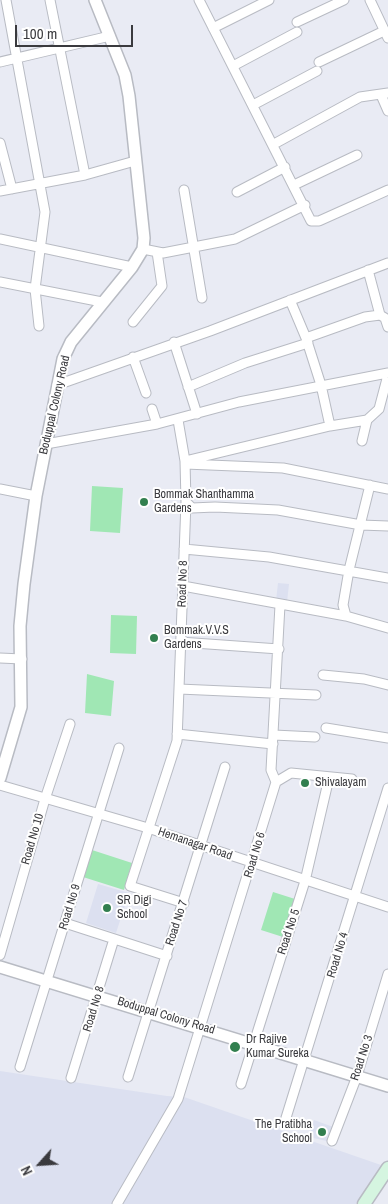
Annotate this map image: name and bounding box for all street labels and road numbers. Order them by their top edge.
street label: Boduppal Colony Road [37,354,73,456]
street label: Road No 8 [175,560,191,608]
street label: Road No 10 [19,812,47,866]
street label: Hemanagar Road [156,825,234,863]
street label: Road No 6 [241,830,269,880]
street label: Road No 9 [56,882,84,932]
street label: Road No 7 [163,898,191,948]
street label: Road No 5 [275,907,303,957]
street label: Road No 4 [324,930,352,980]
street label: Road No 8 [80,984,108,1034]
street label: Boduppal Colony Road [116,994,216,1038]
street label: Road No 3 [348,1033,376,1083]

